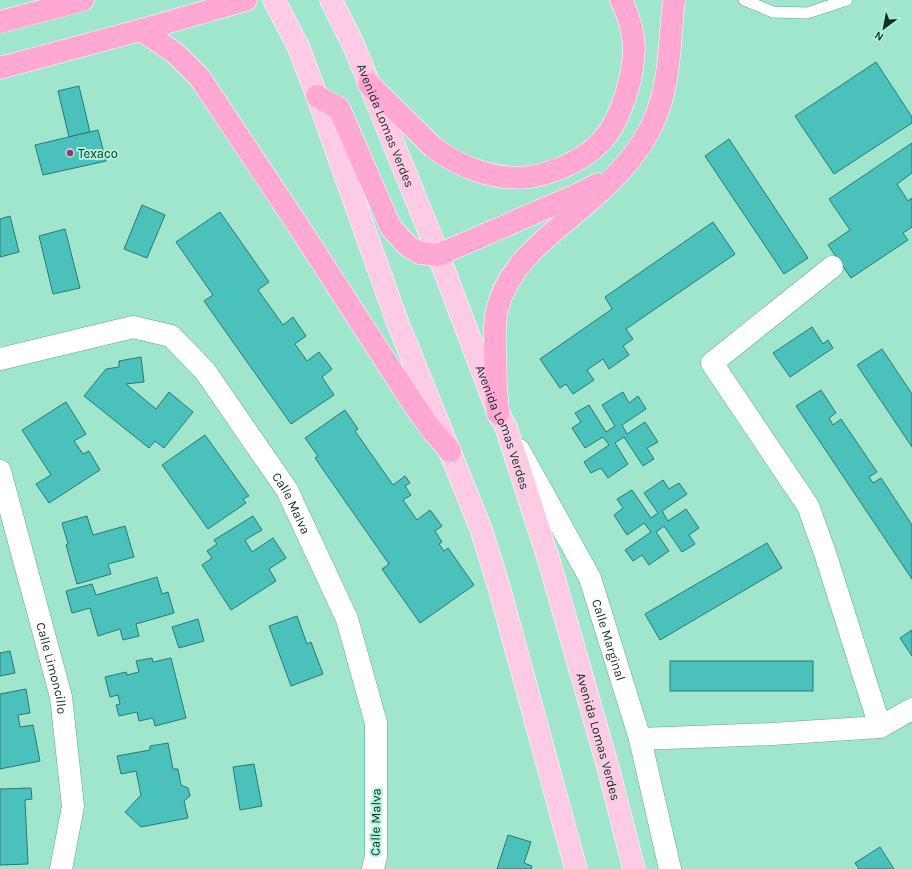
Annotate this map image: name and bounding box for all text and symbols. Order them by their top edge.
north arrow [864,8,904,48]
text: N [872,28,886,44]
street label: Avenida Lomas Verdes [354,61,417,190]
place label: Texaco [78,146,118,161]
marker: Texaco [65,148,75,158]
street label: Avenida Lomas Verdes [473,363,533,492]
street label: Calle Malva [269,470,313,537]
street label: Calle Marginal [589,597,628,683]
street label: Calle Limoncillo [33,621,70,715]
street label: Avenida Lomas Verdes [573,671,623,802]
street label: Calle Malva [367,788,384,856]

